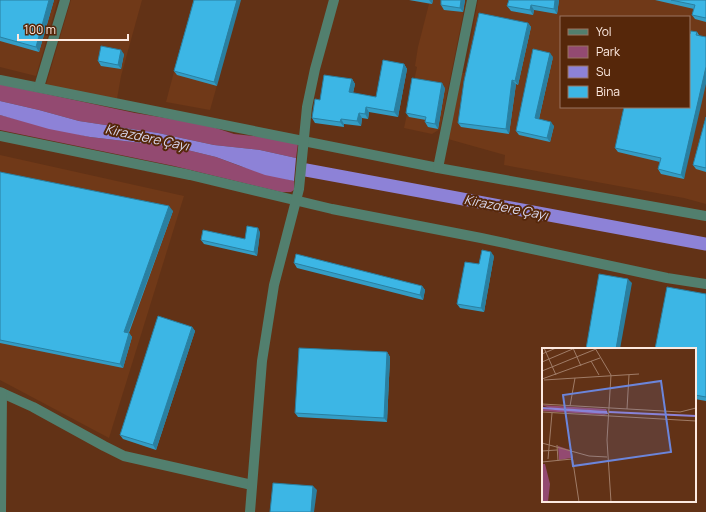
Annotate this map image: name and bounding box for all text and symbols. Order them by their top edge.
scale bar [18,16,128,42]
legend [560,16,690,108]
text: 100 m [24,21,56,38]
text: Yol [596,23,612,40]
text: Park [596,43,621,60]
text: Su [596,63,611,80]
text: Bina [596,83,620,100]
water label: Kirazdere Çayı [104,119,191,155]
water label: Kirazdere Çayı [463,190,550,224]
inset map [542,348,696,502]

